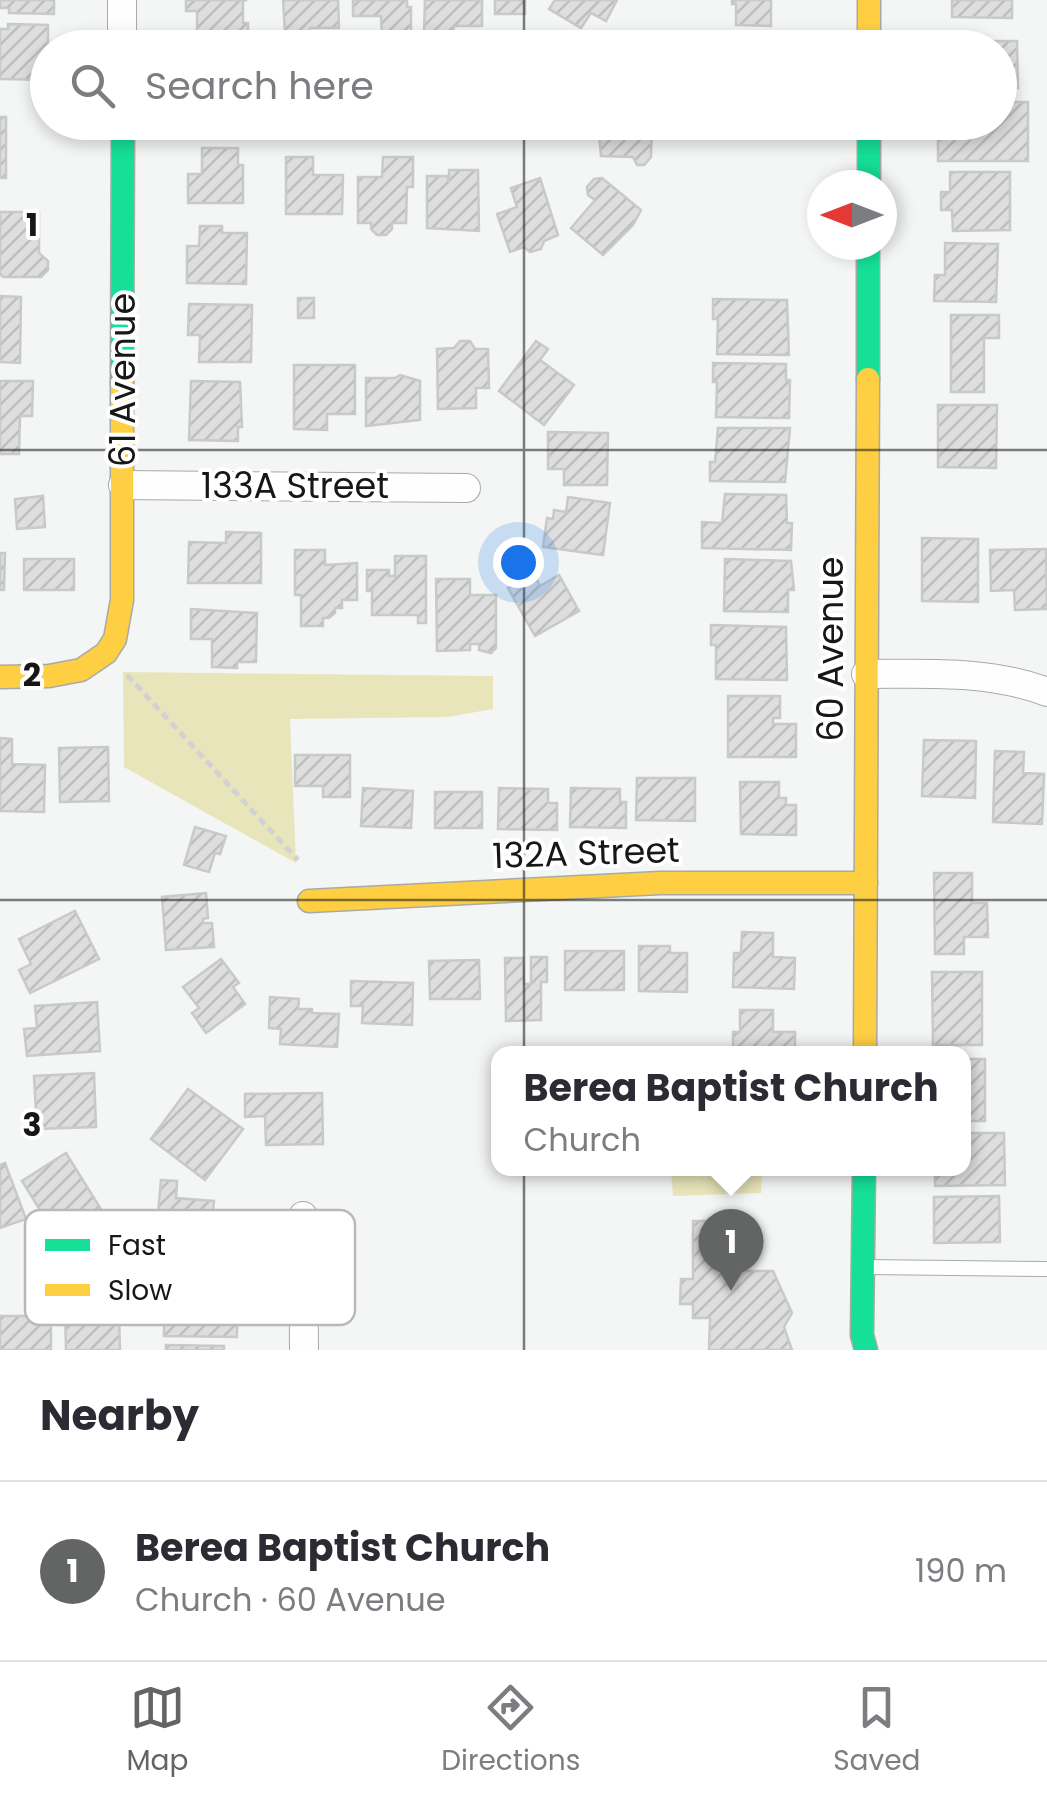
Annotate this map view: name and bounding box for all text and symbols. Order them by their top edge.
search box [30,30,1017,140]
icon: search [65,58,120,113]
text: Search here [145,59,374,112]
north arrow [807,170,897,260]
text: 1 [26,202,38,247]
street label: 61 Avenue [98,293,147,467]
street label: 133A Street [201,461,389,510]
your location [493,537,544,588]
street label: 60 Avenue [806,557,855,741]
text: 2 [23,652,41,697]
street label: 132A Street [492,825,680,880]
popup [491,1046,971,1176]
text: Berea Baptist Church [524,1061,939,1114]
text: 3 [22,1102,42,1147]
text: Church [524,1117,641,1162]
pin: 1 [698,1208,764,1291]
legend [25,1210,355,1325]
text: Fast [108,1226,166,1265]
text: Slow [108,1271,172,1310]
text: Nearby [40,1386,199,1445]
text: Berea Baptist Church [135,1521,550,1574]
text: 1 [66,1548,79,1593]
text: 190 m [915,1548,1007,1593]
text: Church · 60 Avenue [135,1577,446,1622]
tab: Map [126,1680,188,1782]
tab: Directions [441,1680,580,1782]
tab: Saved [833,1680,921,1782]

